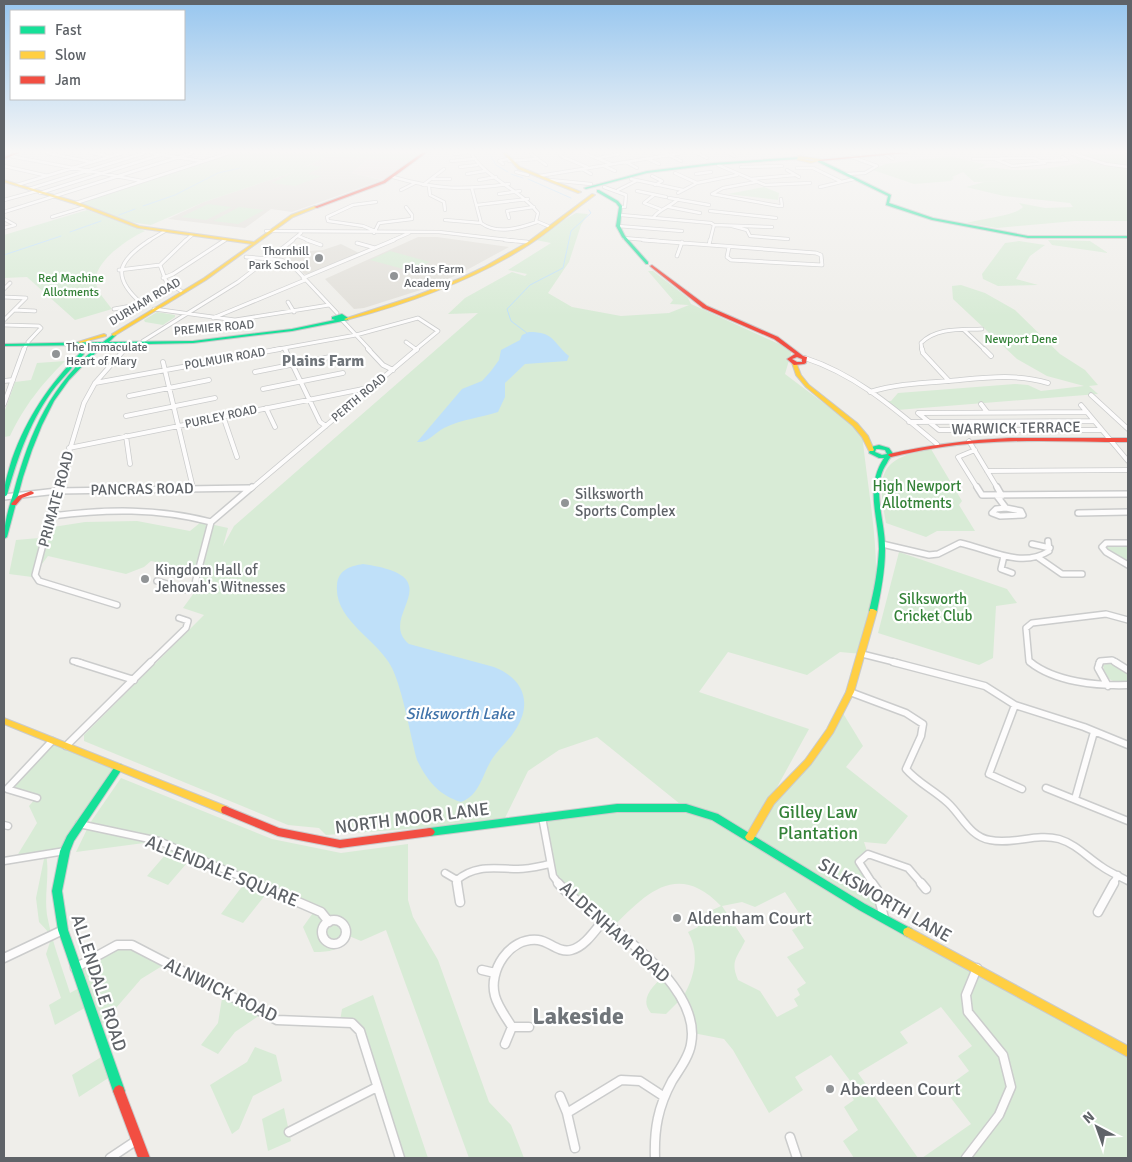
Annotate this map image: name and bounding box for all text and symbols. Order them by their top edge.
legend [10,10,185,100]
text: Fast [55,21,82,39]
text: Slow [55,46,86,64]
text: Jam [55,71,81,89]
place label: Thornhill Park School [248,244,309,273]
marker: Thornhill Park School [313,252,325,264]
place label: Plains Farm Academy [404,262,464,291]
marker: Plains Farm Academy [388,270,400,282]
park label: Red Machine Allotments [38,271,104,300]
street label: DURHAM ROAD [107,275,184,329]
street label: PREMIER ROAD [173,317,255,339]
park label: Newport Dene [984,332,1058,347]
place label: The Immaculate Heart of Mary [66,340,148,369]
street label: POLMUIR ROAD [183,344,267,373]
marker: The Immaculate Heart of Mary [50,348,62,360]
district label: Plains Farm [282,351,364,371]
street label: PERTH ROAD [328,371,390,425]
street label: PURLEY ROAD [183,402,259,432]
street label: WARWICK TERRACE [951,418,1081,438]
street label: PRIMATE ROAD [35,449,77,549]
park label: High Newport Allotments [873,477,961,512]
street label: PANCRAS ROAD [90,479,194,499]
place label: Silksworth Sports Complex [575,485,675,520]
marker: Silksworth Sports Complex [559,497,571,509]
place label: Kingdom Hall of Jehovah's Witnesses [155,561,286,596]
marker: Kingdom Hall of Jehovah's Witnesses [139,573,151,585]
park label: Silksworth Cricket Club [894,590,972,625]
water label: Silksworth Lake [406,704,515,724]
street label: NORTH MOOR LANE [334,798,490,838]
park label: Gilley Law Plantation [778,801,858,844]
street label: ALLENDALE SQUARE [142,830,302,912]
street label: SILKSWORTH LANE [815,853,955,947]
street label: ALDENHAM ROAD [555,877,675,987]
place label: Aldenham Court [687,907,812,929]
street label: ALLENDALE ROAD [67,912,131,1054]
marker: Aldenham Court [671,912,683,924]
street label: ALNWICK ROAD [161,953,281,1027]
district label: Lakeside [532,1001,624,1031]
place label: Aberdeen Court [840,1078,961,1100]
marker: Aberdeen Court [824,1083,836,1095]
north arrow [1072,1102,1122,1152]
text: N [1080,1108,1098,1127]

